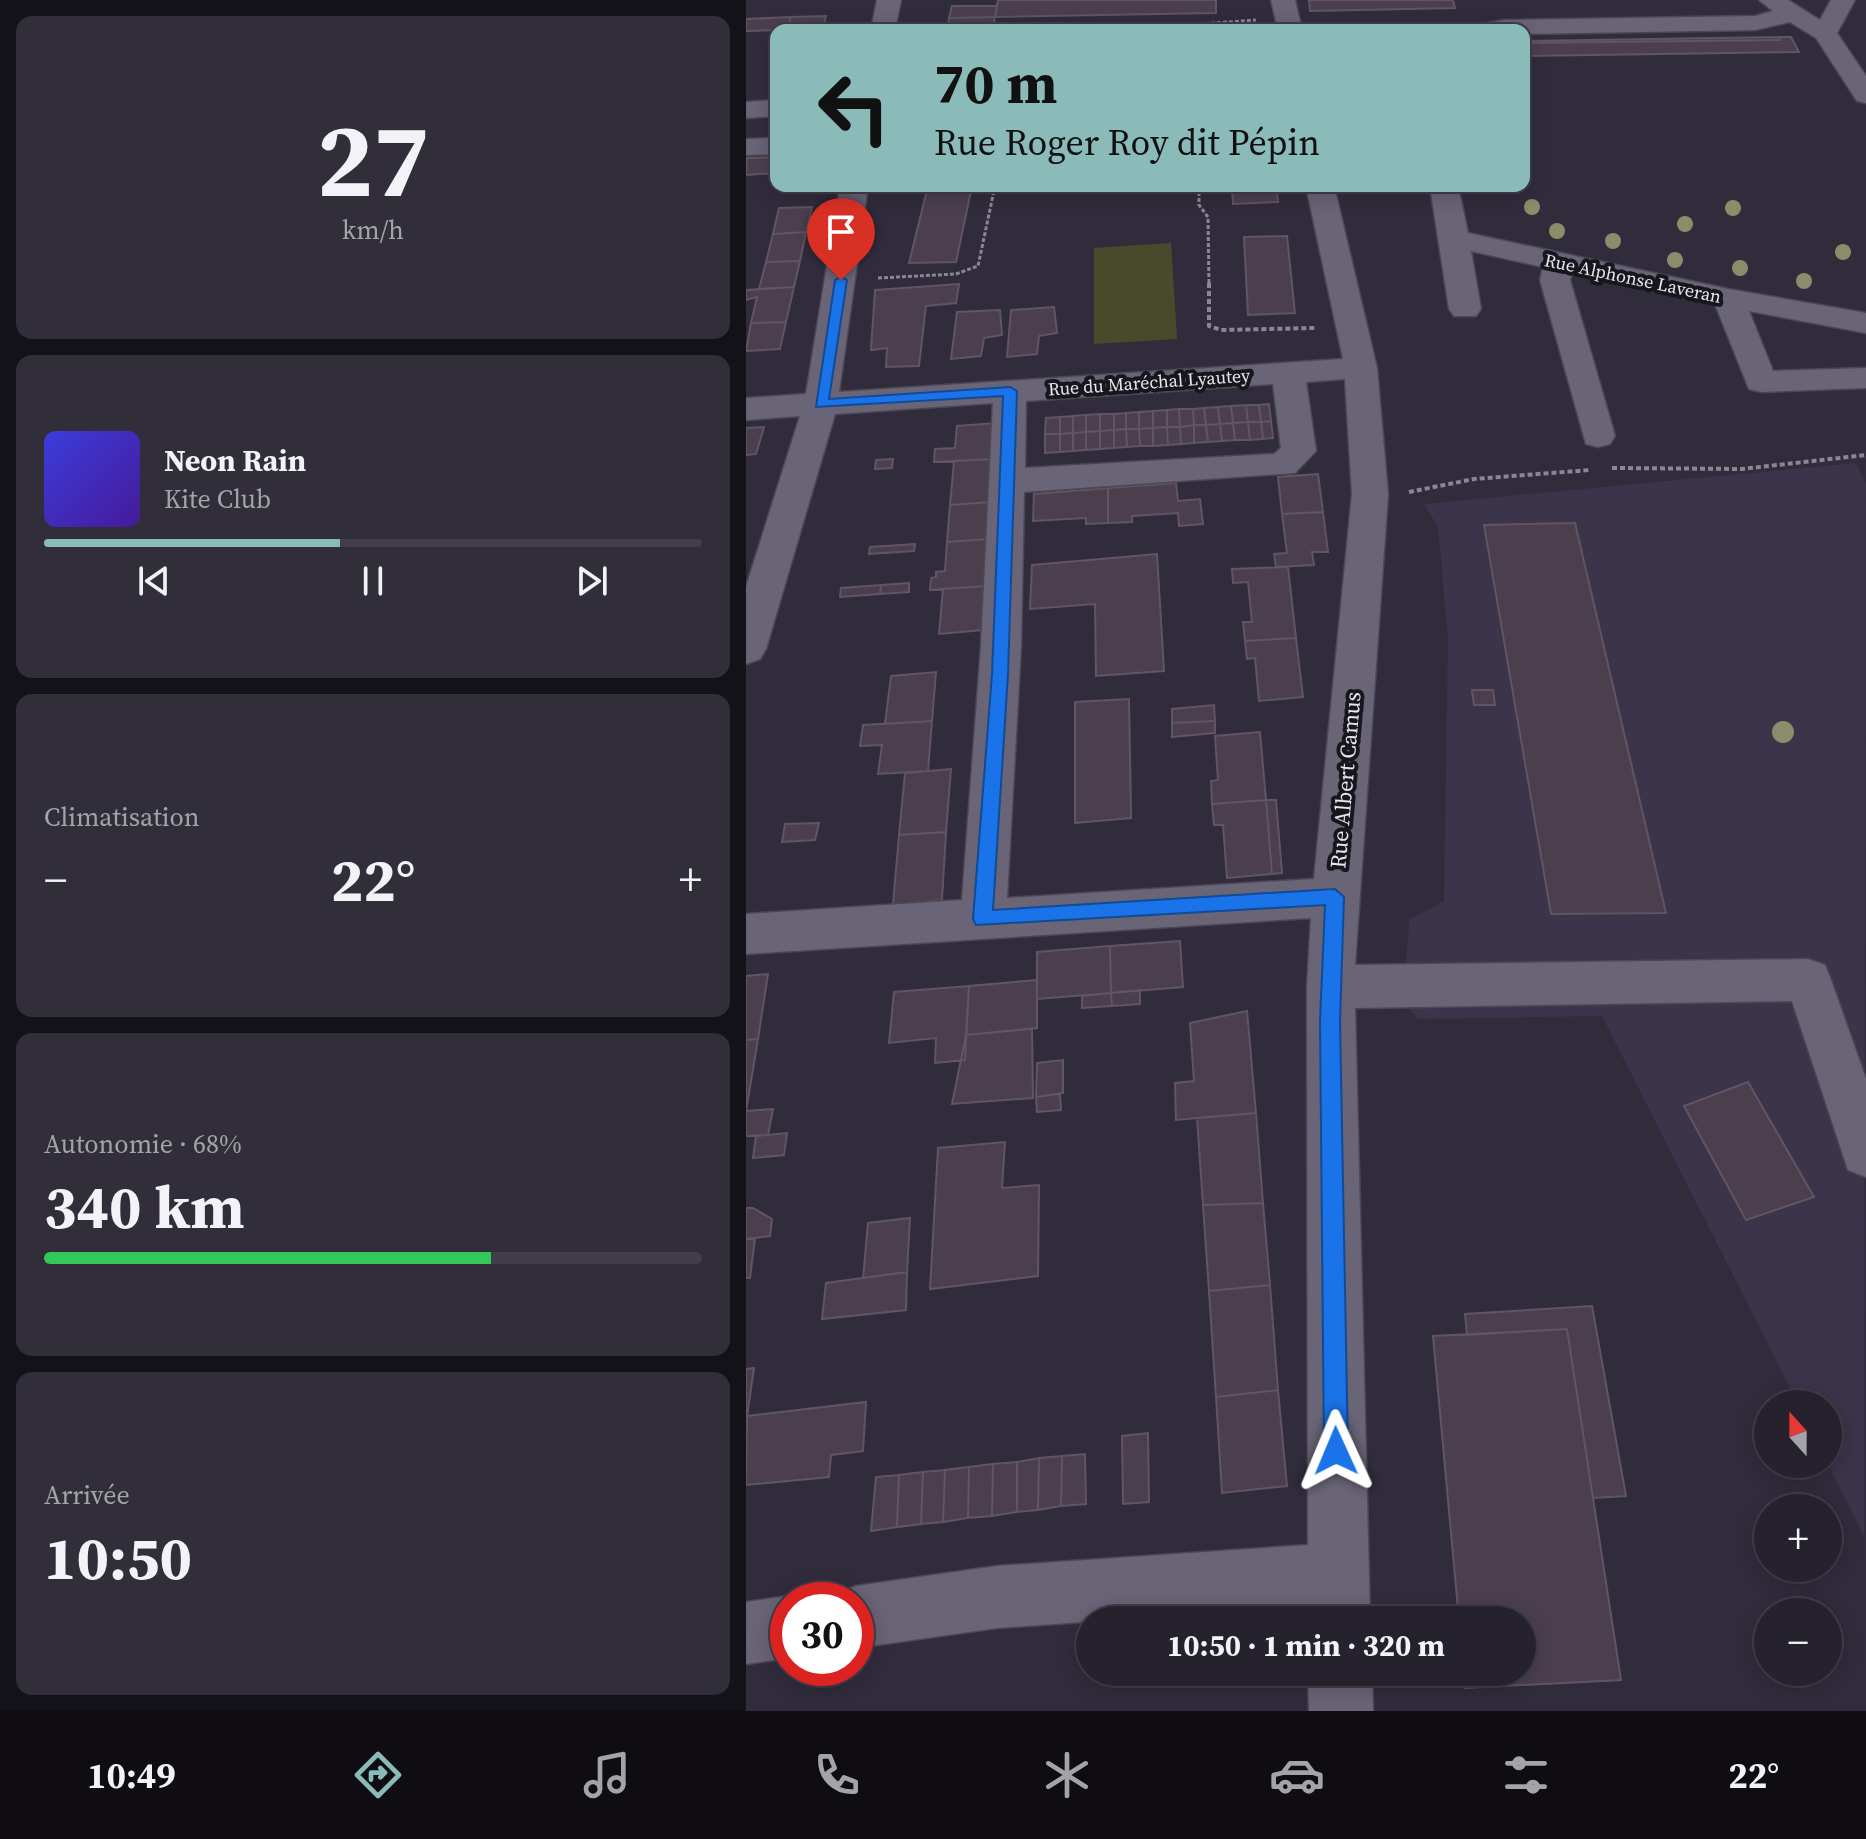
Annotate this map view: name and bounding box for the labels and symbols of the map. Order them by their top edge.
pin [807,198,875,280]
street label: Rue Alphonse Laveran [1542,247,1724,309]
street label: Rue du Maréchal Lyautey [1047,362,1252,402]
street label: Rue Albert Camus [1322,690,1368,870]
north arrow [1754,1390,1842,1478]
position arrow [1294,1409,1378,1493]
speed limit sign: 30 [770,1582,874,1686]

